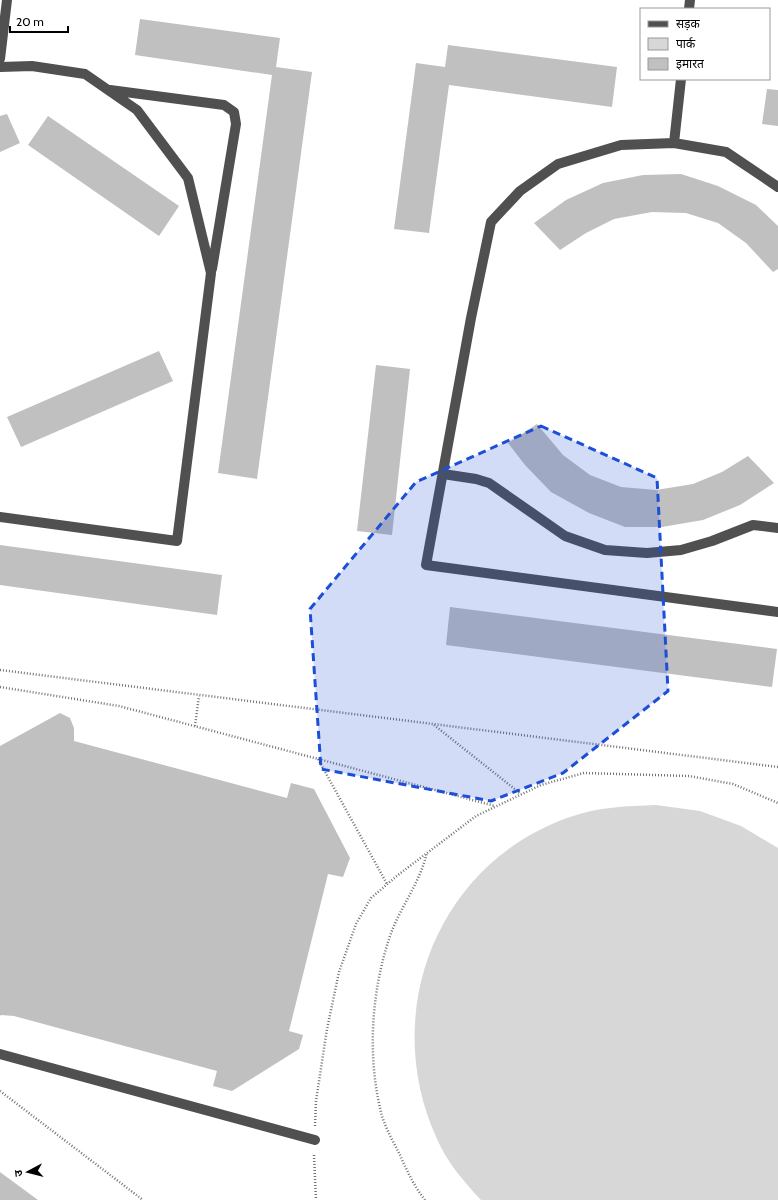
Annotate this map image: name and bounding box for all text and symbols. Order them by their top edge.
scale bar [10,8,68,34]
legend [640,8,770,80]
text: 20 m [16,14,44,29]
text: सड़क [676,16,701,31]
text: पार्क [676,36,696,51]
text: इमारत [676,56,705,71]
north arrow [8,1152,48,1192]
text: उ [11,1169,25,1177]

